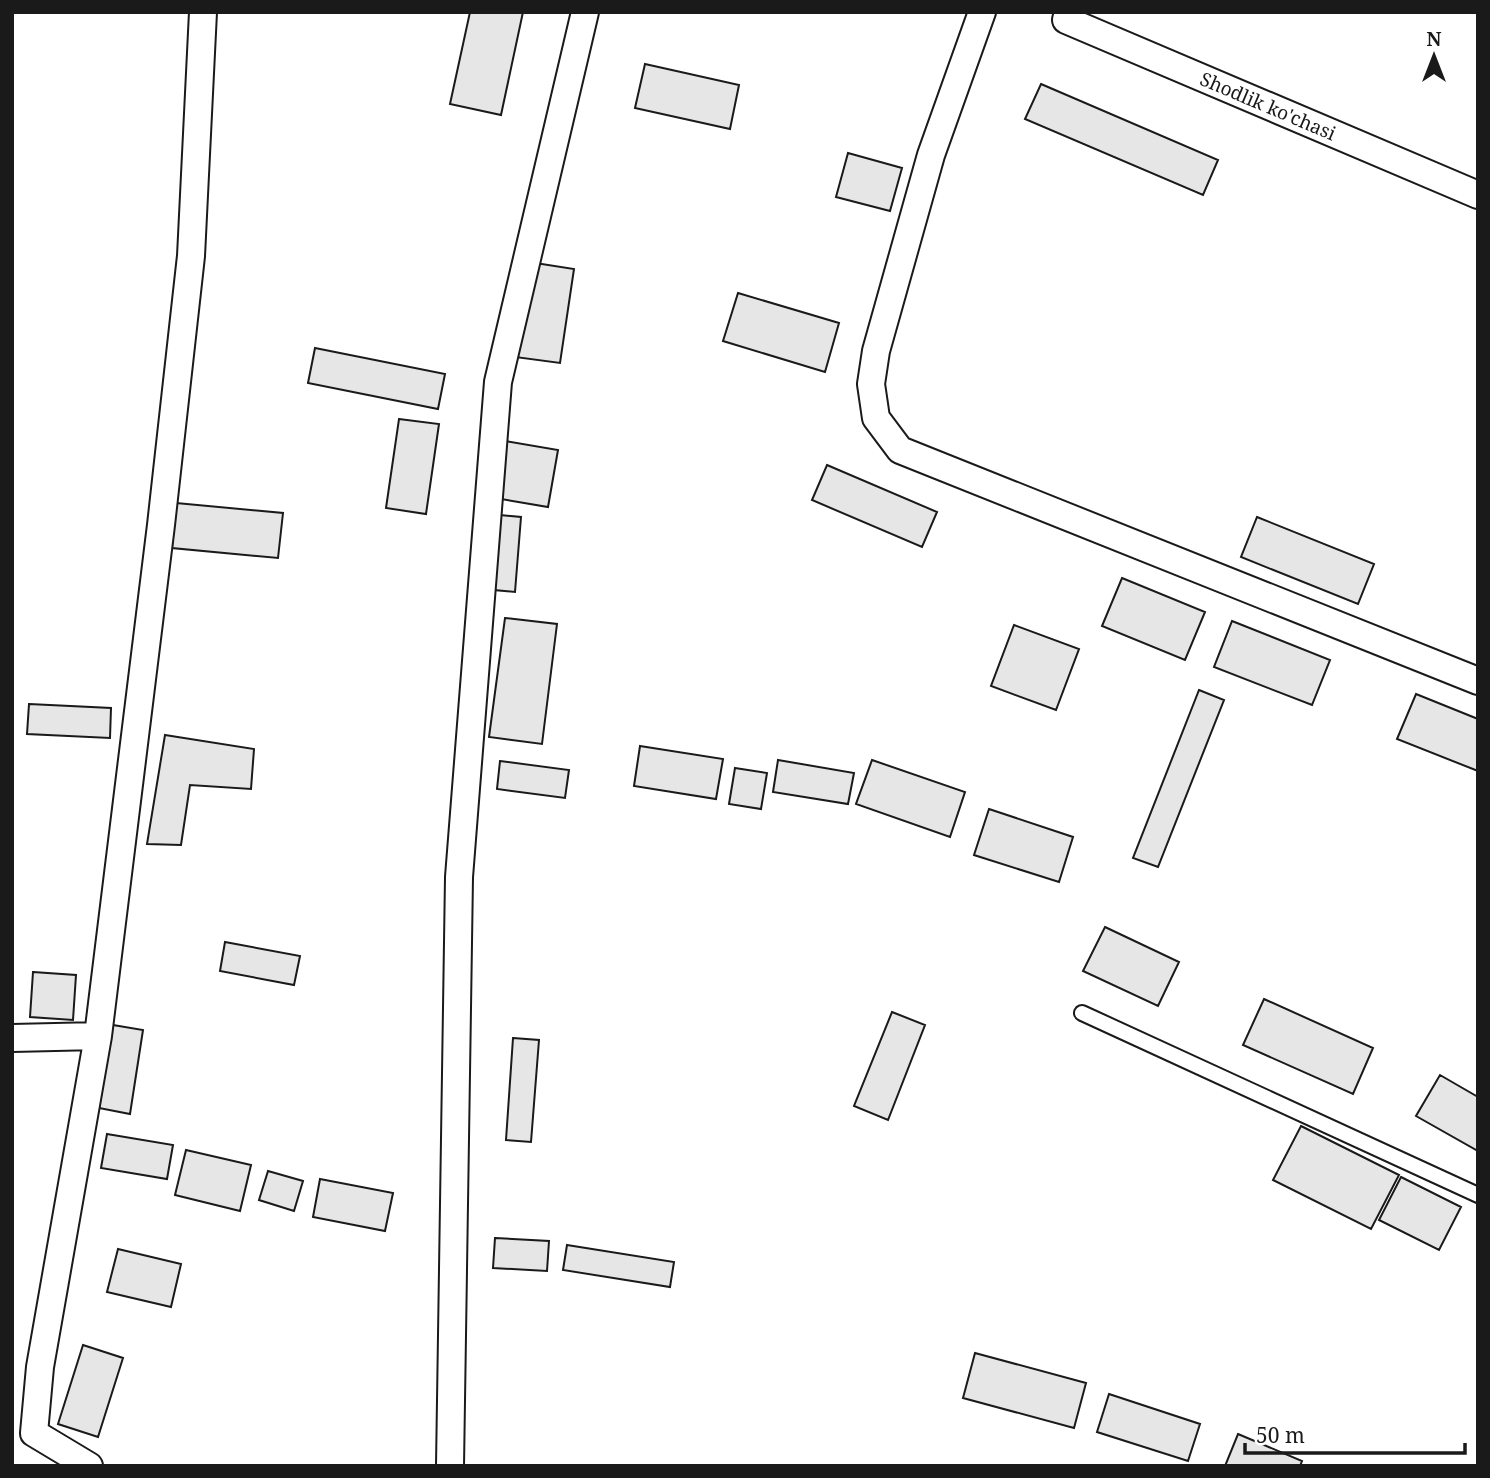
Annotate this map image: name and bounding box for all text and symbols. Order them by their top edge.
north arrow [1399,21,1469,91]
text: N [1427,26,1442,52]
street label: Shodlik ko'chasi [1196,66,1340,146]
scale bar [1245,1412,1466,1456]
text: 50 m [1256,1421,1305,1449]

